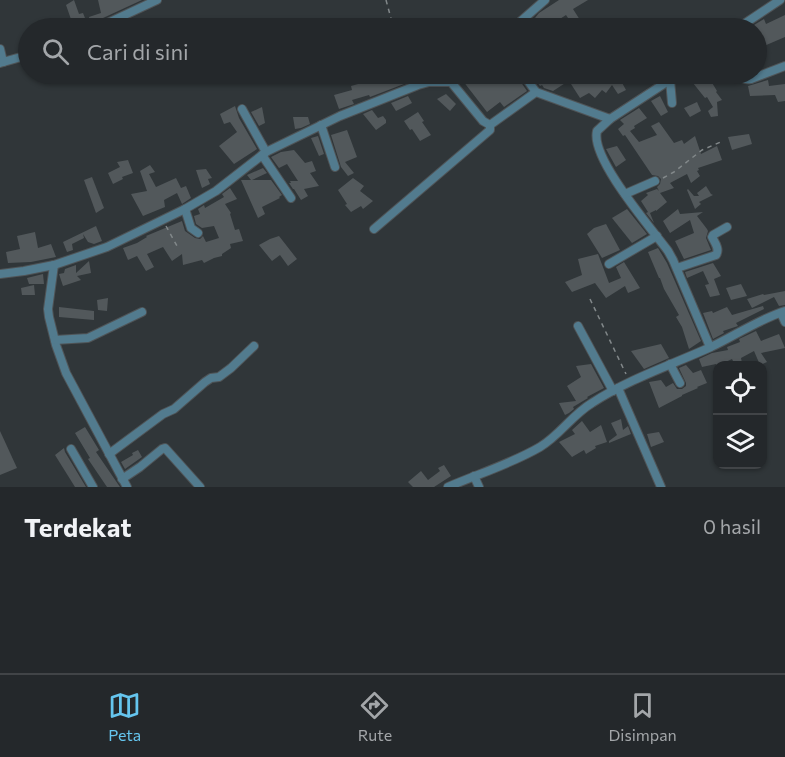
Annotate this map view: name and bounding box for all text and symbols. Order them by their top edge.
search box [18,18,767,84]
icon: search [39,35,72,68]
text: Cari di sini [87,38,189,65]
map controls [713,361,767,469]
button: locate [713,361,767,415]
button: layers [713,415,767,469]
text: Terdekat [24,511,131,542]
text: 0 hasil [703,514,761,538]
tab: Peta [108,689,141,744]
tab: Rute [358,689,392,744]
tab: Disimpan [609,689,677,744]

